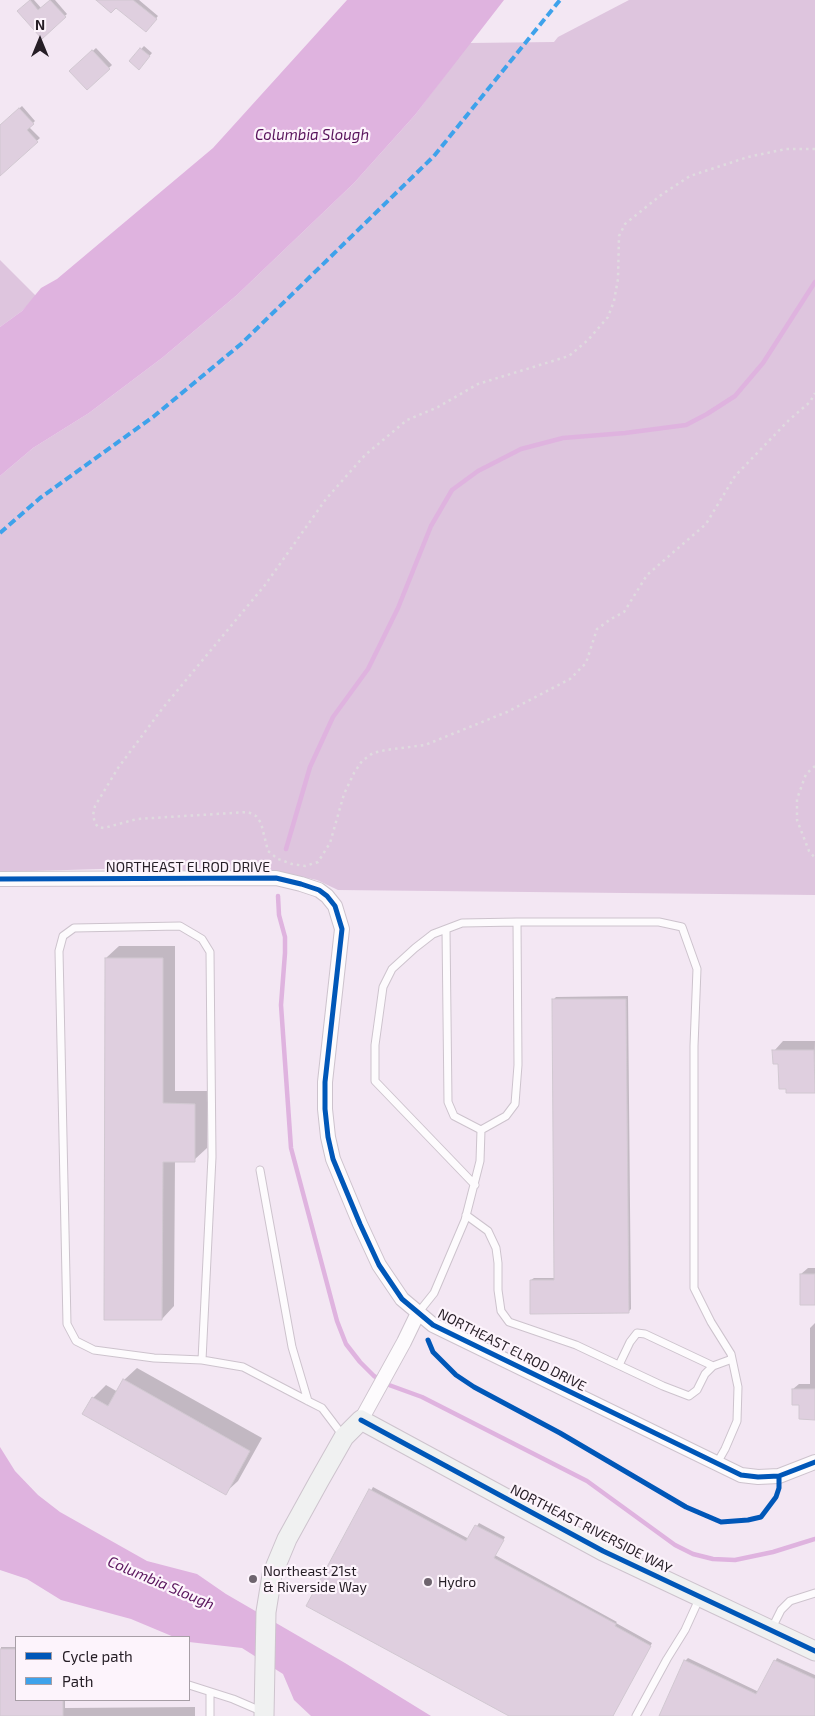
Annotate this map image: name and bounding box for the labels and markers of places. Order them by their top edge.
place label: Northeast 21st & Riverside Way [263,1563,367,1595]
marker: Northeast 21st & Riverside Way [247,1573,259,1585]
place label: Hydro [438,1574,476,1590]
marker: Hydro [422,1576,434,1588]

